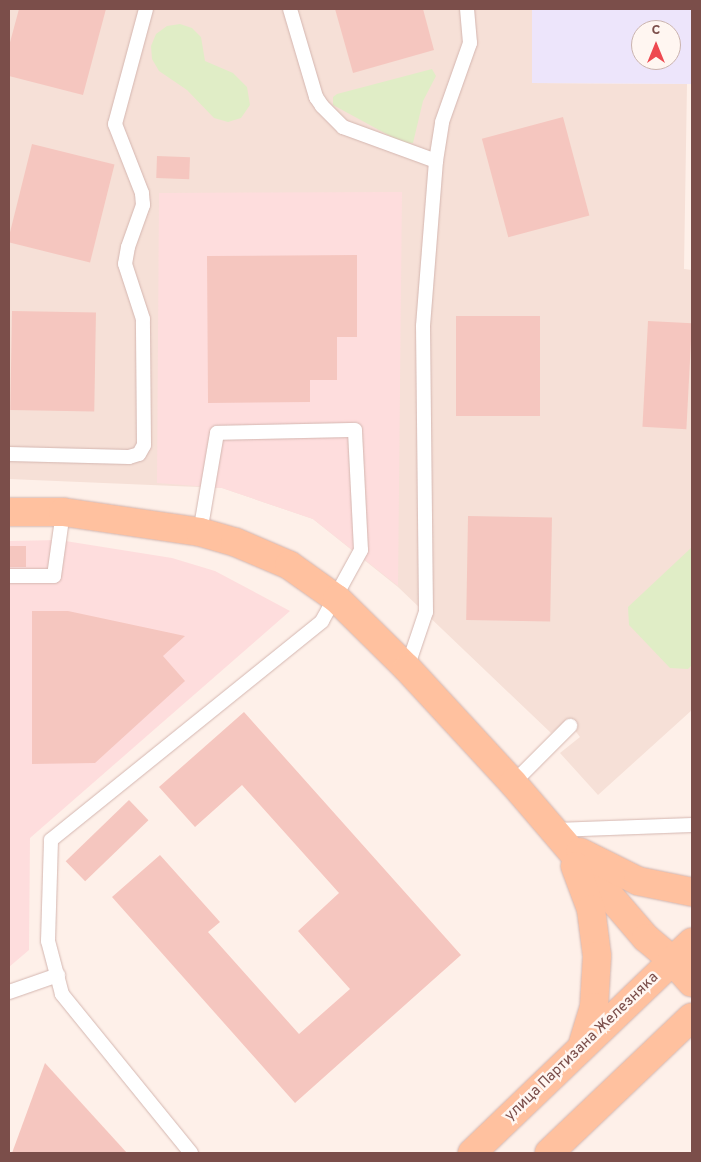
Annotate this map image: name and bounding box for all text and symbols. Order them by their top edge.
north arrow [631,20,681,70]
text: С [652,22,660,39]
street label: улица Партизана Железняка [502,969,662,1125]

